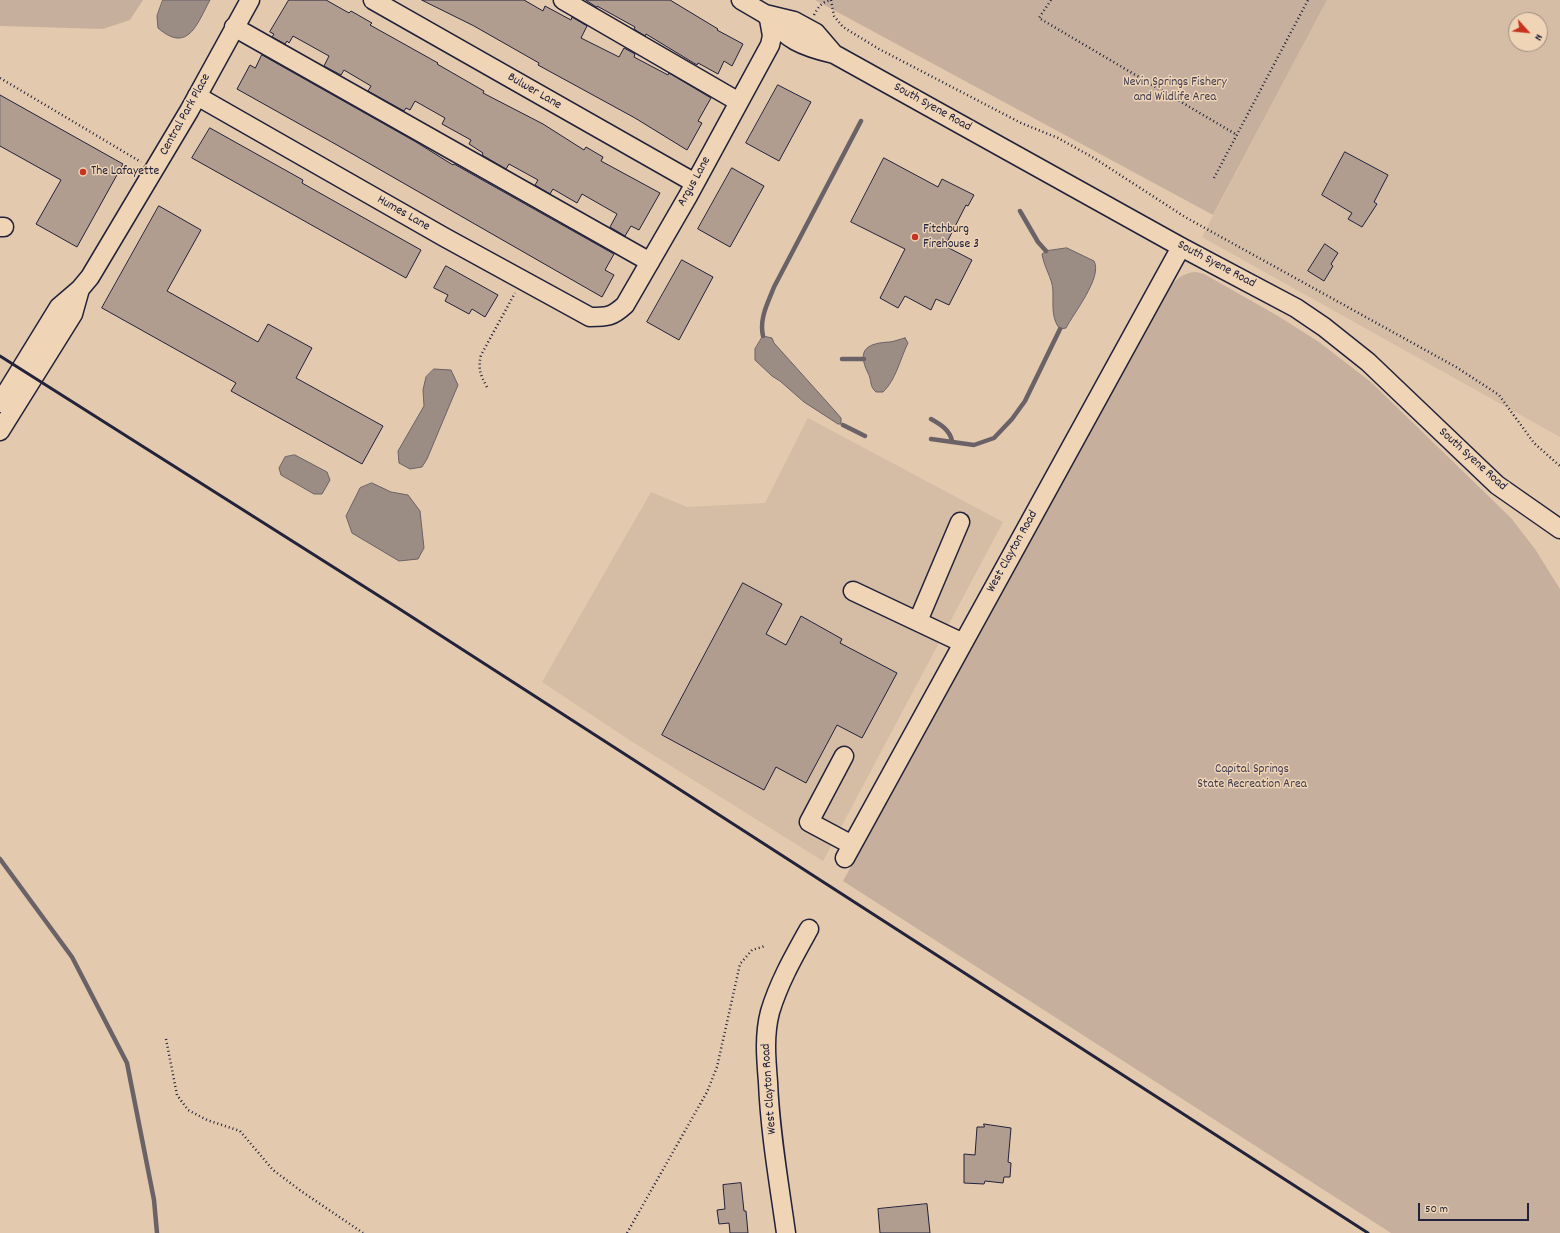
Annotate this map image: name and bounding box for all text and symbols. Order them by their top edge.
north arrow [1508,12,1548,52]
text: N [1529,31,1546,43]
street label: Bulwer Lane [504,70,564,114]
street label: Central Park Place [157,71,215,159]
park label: Nevin Springs Fishery and Wildlife Area [1123,75,1227,106]
street label: South Syene Road [890,80,974,136]
street label: Argus Lane [675,154,715,210]
place label: The Lafayette [91,164,159,180]
marker: The Lafayette [78,167,88,177]
street label: Humes Lane [374,193,432,235]
place label: Fitchburg Firehouse 3 [923,222,979,253]
marker: Fitchburg Firehouse 3 [910,232,920,242]
street label: South Syene Road [1174,238,1258,292]
street label: South Syene Road [1435,425,1509,495]
street label: West Clayton Road [984,508,1042,596]
park label: Capital Springs State Recreation Area [1197,762,1307,793]
street label: West Clayton Road [759,1043,781,1135]
scale bar [1420,1195,1531,1221]
text: 50 m [1425,1201,1448,1218]

